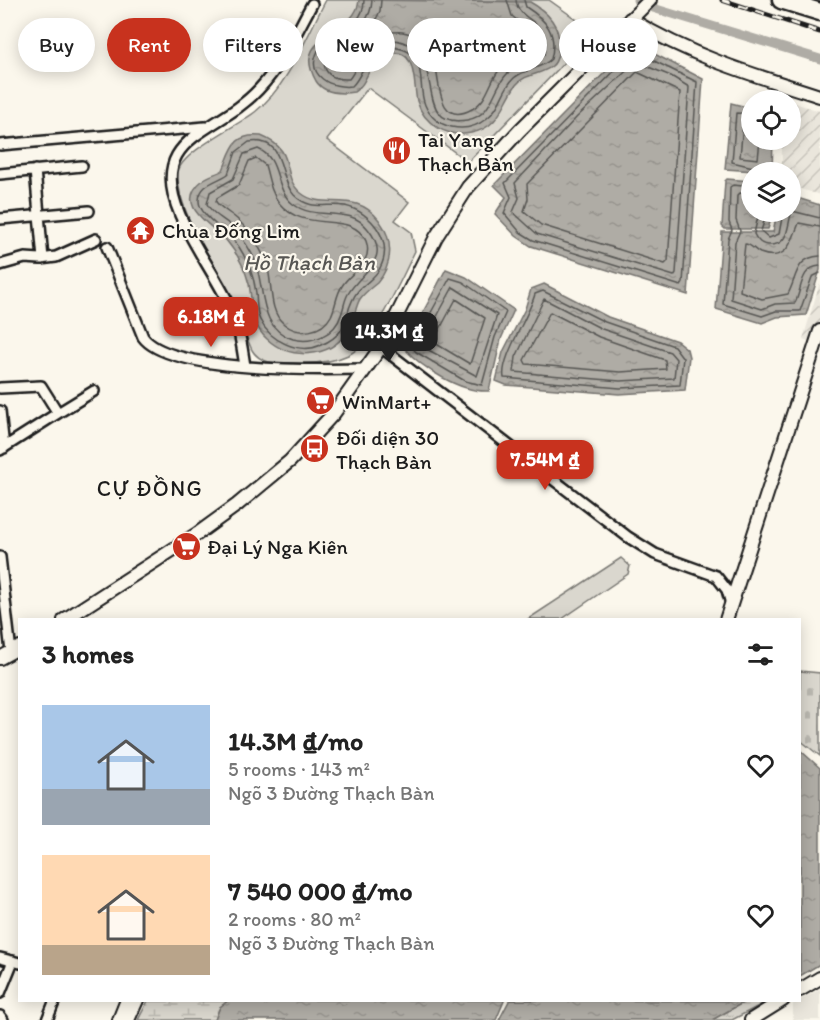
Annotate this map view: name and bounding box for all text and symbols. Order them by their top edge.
chip: Buy [18,18,95,72]
chip: Rent [107,18,191,72]
chip: Filters [203,18,303,72]
chip: New [315,18,395,72]
chip: Apartment [407,18,547,72]
chip: House [559,18,658,72]
map controls [741,90,801,222]
button: locate [741,90,801,150]
place label: Tai Yang Thạch Bàn [418,127,514,176]
restaurant icon: Tai Yang Thạch Bàn [381,135,413,167]
button: layers [741,162,801,222]
temple icon: Chùa Đống Lim [125,214,157,246]
place label: Chùa Đống Lim [162,218,300,243]
water label: Hồ Thạch Bàn [243,249,375,276]
pin: 6.18M ₫ [156,297,266,348]
text: 6.18M ₫ [177,304,245,328]
pin: 14.3M ₫ [334,312,444,363]
text: 14.3M ₫ [355,319,423,343]
supermarket icon: WinMart+ [305,385,337,417]
place label: WinMart+ [342,389,432,414]
place label: Đối diện 30 Thạch Bàn [336,425,439,474]
bus stop icon: Đối diện 30 Thạch Bàn [299,433,331,465]
pin: 7.54M ₫ [490,440,600,491]
text: 7.54M ₫ [511,447,579,471]
district label: CỰ ĐỒNG [97,475,203,502]
supermarket icon: Đại Lý Nga Kiên [170,530,202,562]
place label: Đại Lý Nga Kiên [207,534,348,559]
text: 3 homes [42,638,134,670]
icon: filters [744,638,777,671]
text: 14.3M ₫/mo [228,725,363,757]
icon: home [90,729,162,801]
icon: heart [744,749,777,782]
text: 5 rooms · 143 m² [228,757,370,781]
text: Ngõ 3 Đường Thạch Bàn [228,781,435,805]
text: 7 540 000 ₫/mo [228,875,413,907]
icon: home [90,879,162,951]
icon: heart [744,899,777,932]
text: 2 rooms · 80 m² [228,907,361,931]
text: Ngõ 3 Đường Thạch Bàn [228,931,435,955]

